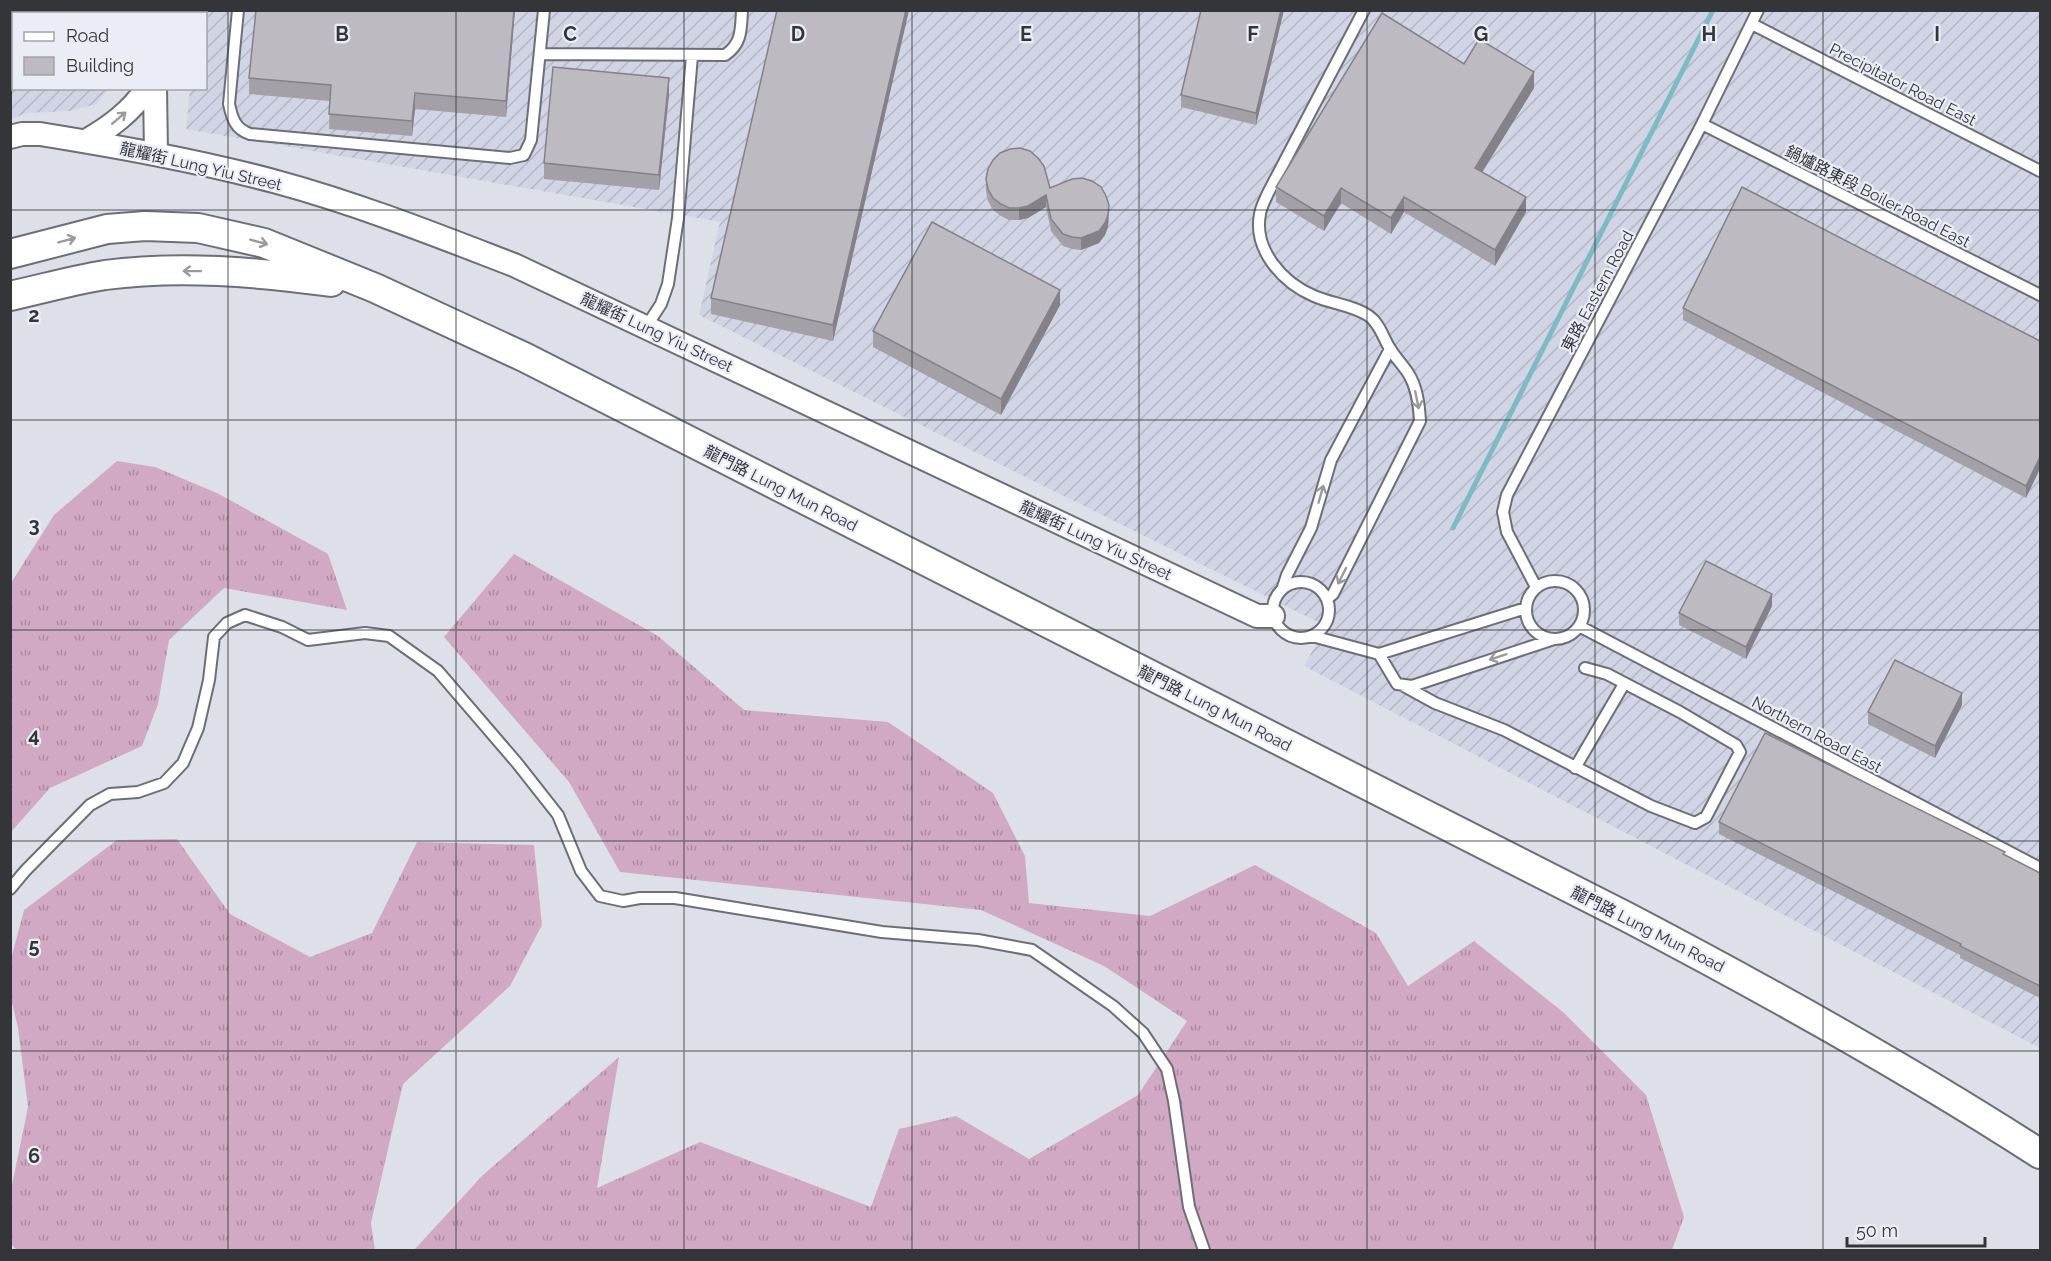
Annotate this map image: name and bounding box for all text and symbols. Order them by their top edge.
legend [12,12,207,90]
text: B [335,22,349,46]
text: C [563,22,577,46]
text: D [791,22,805,46]
text: E [1020,22,1032,46]
text: F [1247,22,1259,46]
text: G [1474,22,1488,46]
text: H [1702,22,1716,46]
text: I [1934,22,1940,46]
text: Road [66,25,109,46]
street label: Precipitator Road East [1826,39,1980,130]
text: Building [66,55,134,76]
one-way arrow [111,112,127,125]
street label: 龍耀街 Lung Yiu Street [118,139,284,194]
street label: 鍋爐路東段 Boiler Road East [1782,141,1974,252]
street label: 東路 Eastern Road [1558,227,1637,355]
one-way arrow [57,233,76,245]
one-way arrow [249,237,268,249]
one-way arrow [182,265,202,276]
street label: 龍耀街 Lung Yiu Street [578,289,736,376]
text: 2 [28,303,40,327]
one-way arrow [1412,390,1423,409]
street label: 龍門路 Lung Mun Road [701,442,861,535]
one-way arrow [1316,485,1327,504]
street label: 龍耀街 Lung Yiu Street [1017,497,1175,584]
text: 3 [28,513,40,537]
one-way arrow [1336,567,1347,585]
one-way arrow [1489,652,1508,663]
street label: 龍門路 Lung Mun Road [1135,662,1295,755]
street label: Northern Road East [1749,692,1886,777]
text: 4 [28,723,40,747]
street label: 龍門路 Lung Mun Road [1568,883,1728,976]
text: 5 [28,934,40,958]
text: 6 [28,1144,40,1168]
scale bar [1847,1210,1985,1248]
text: 50 m [1856,1220,1898,1241]

